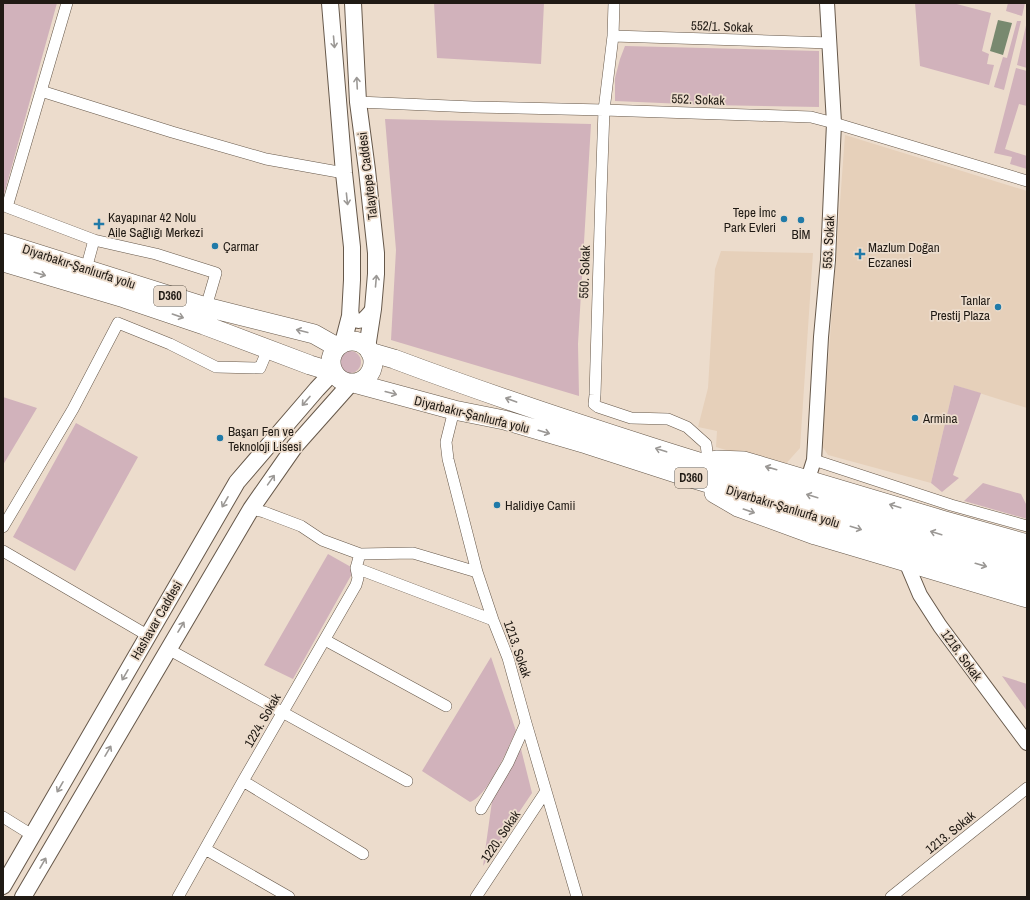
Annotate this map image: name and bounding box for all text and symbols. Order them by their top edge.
street label: 552/1. Sokak [691,17,754,36]
one-way arrow [330,35,337,48]
one-way arrow [353,77,361,90]
street label: 552. Sokak [671,90,726,109]
street label: Talaytepe Caddesi [354,131,381,221]
one-way arrow [343,192,351,205]
place label: Tepe İmc Park Evleri [724,204,776,236]
place label: Kayapınar 42 Nolu Aile Sağlığı Merkezi [107,209,203,241]
marker: Tepe İmc Park Evleri [779,214,789,224]
street label: 553. Sokak [819,214,838,269]
marker: BİM [796,215,806,225]
marker: Kayapınar 42 Nolu Aile Sağlığı Merkezi [93,218,105,230]
place label: BİM [792,226,811,243]
place label: Çarmar [223,238,259,255]
place label: Mazlum Doğan Eczanesi [868,239,940,271]
street label: Diyarbakır-Şanlıurfa yolu [20,240,138,293]
marker: Çarmar [210,241,220,251]
street label: 550. Sokak [575,244,594,299]
marker: Mazlum Doğan Eczanesi [855,249,865,259]
one-way arrow [34,270,47,278]
one-way arrow [372,275,379,288]
road number: D360 [154,286,186,306]
place label: Tanlar Prestij Plaza [930,292,990,324]
marker: Tanlar Prestij Plaza [993,302,1003,312]
one-way arrow [171,313,184,320]
one-way arrow [295,327,308,335]
one-way arrow [385,390,398,397]
street label: Diyarbakır-Şanlıurfa yolu [413,392,531,437]
one-way arrow [302,396,311,406]
one-way arrow [505,396,517,404]
place label: Armina [922,410,957,427]
marker: Armina [910,413,920,423]
place label: Başarı Fen ve Teknoloji Lisesi [228,423,302,455]
one-way arrow [538,429,551,436]
marker: Başarı Fen ve Teknoloji Lisesi [215,433,225,443]
one-way arrow [654,446,667,453]
one-way arrow [765,464,778,471]
road number: D360 [675,468,707,488]
one-way arrow [267,475,275,486]
street label: Diyarbakır-Şanlıurfa yolu [724,481,842,532]
one-way arrow [805,492,818,499]
one-way arrow [221,496,229,508]
place label: Halidiye Camii [505,497,576,514]
marker: Halidiye Camii [492,500,502,510]
one-way arrow [889,502,902,509]
one-way arrow [743,508,755,516]
one-way arrow [849,525,862,532]
one-way arrow [930,529,942,537]
one-way arrow [974,562,987,569]
street label: Hashavar Caddesi [127,578,186,663]
street label: 1213. Sokak [500,618,535,681]
one-way arrow [178,621,186,633]
street label: 1216. Sokak [937,626,986,685]
one-way arrow [120,669,128,681]
street label: 1224. Sokak [240,690,285,750]
one-way arrow [105,745,113,757]
one-way arrow [55,781,63,793]
street label: 1220. Sokak [477,806,524,866]
street label: 1213. Sokak [922,807,979,858]
one-way arrow [39,857,47,869]

